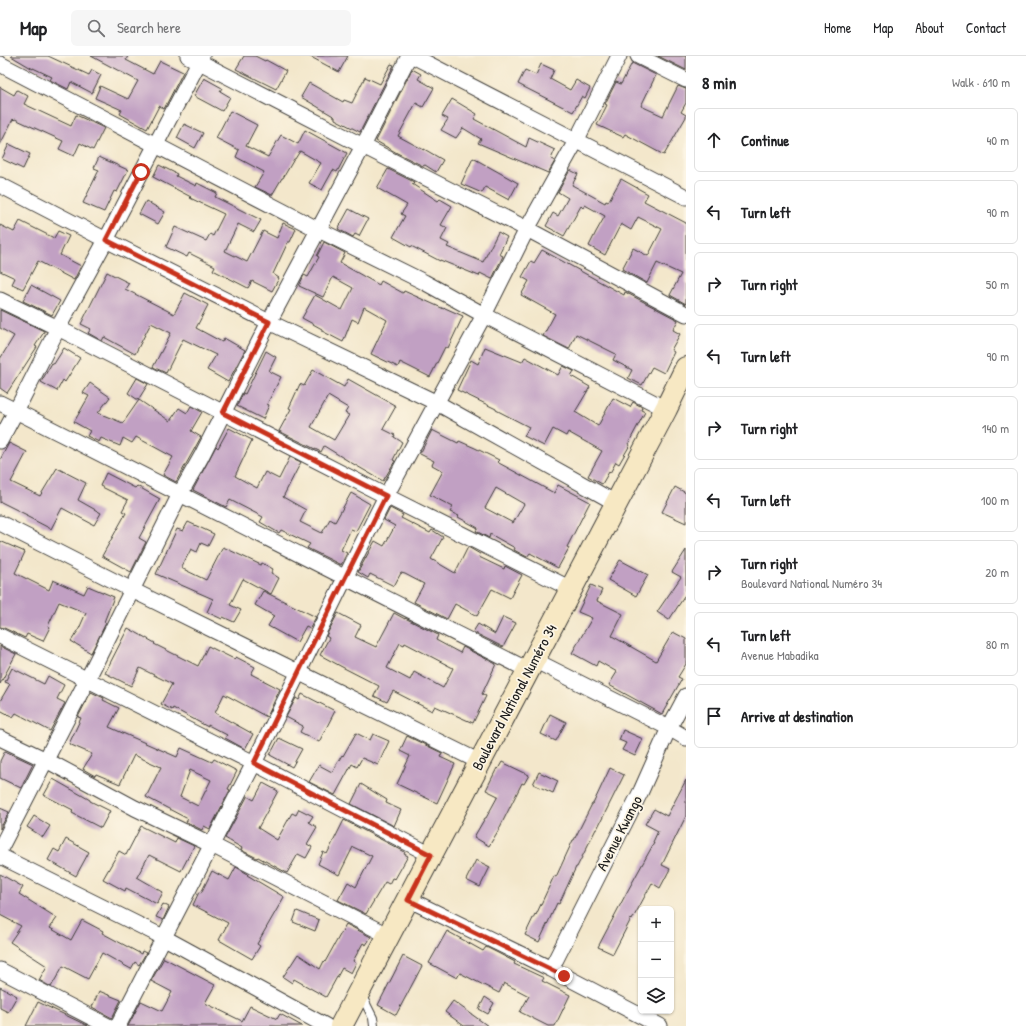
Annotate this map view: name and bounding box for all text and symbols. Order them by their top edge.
search box [71,10,351,46]
text: Map [20,15,47,41]
icon: search [85,17,107,39]
text: Search here [117,17,181,38]
text: Home [824,18,851,37]
text: Map [873,18,893,37]
text: About [915,18,944,37]
text: Contact [966,18,1006,37]
text: 8 min [702,71,736,94]
text: Walk · 610 m [952,73,1010,91]
icon: ahead [703,129,725,151]
text: Continue [741,130,789,151]
text: 40 m [986,131,1009,149]
route start [132,163,150,181]
icon: left [703,201,725,223]
text: Turn left [741,202,791,223]
text: 90 m [987,203,1009,221]
icon: right [703,273,725,295]
text: Turn right [741,274,797,295]
text: 50 m [986,275,1009,293]
icon: left [703,345,725,367]
text: Turn left [741,346,791,367]
text: 90 m [987,347,1009,365]
icon: right [703,417,725,439]
text: Turn right [741,418,797,439]
text: 140 m [982,419,1009,437]
icon: left [703,489,725,511]
text: Turn left [741,490,791,511]
text: 100 m [981,491,1009,509]
text: Turn right [741,553,797,574]
icon: right [703,561,725,583]
text: 20 m [985,563,1009,581]
text: Boulevard National Numéro 34 [741,574,882,592]
street label: Boulevard National Numéro 34 [467,620,562,774]
text: Turn left [741,625,791,646]
icon: left [703,633,725,655]
text: 80 m [986,635,1009,653]
text: Avenue Mabadika [741,646,819,664]
icon: arrive [703,705,725,727]
text: Arrive at destination [741,706,853,727]
street label: Avenue Kwango [591,792,647,874]
map controls [638,906,674,1014]
button: + [638,906,674,942]
button: − [638,942,674,978]
route end [555,967,573,985]
button: layers [638,978,674,1014]

